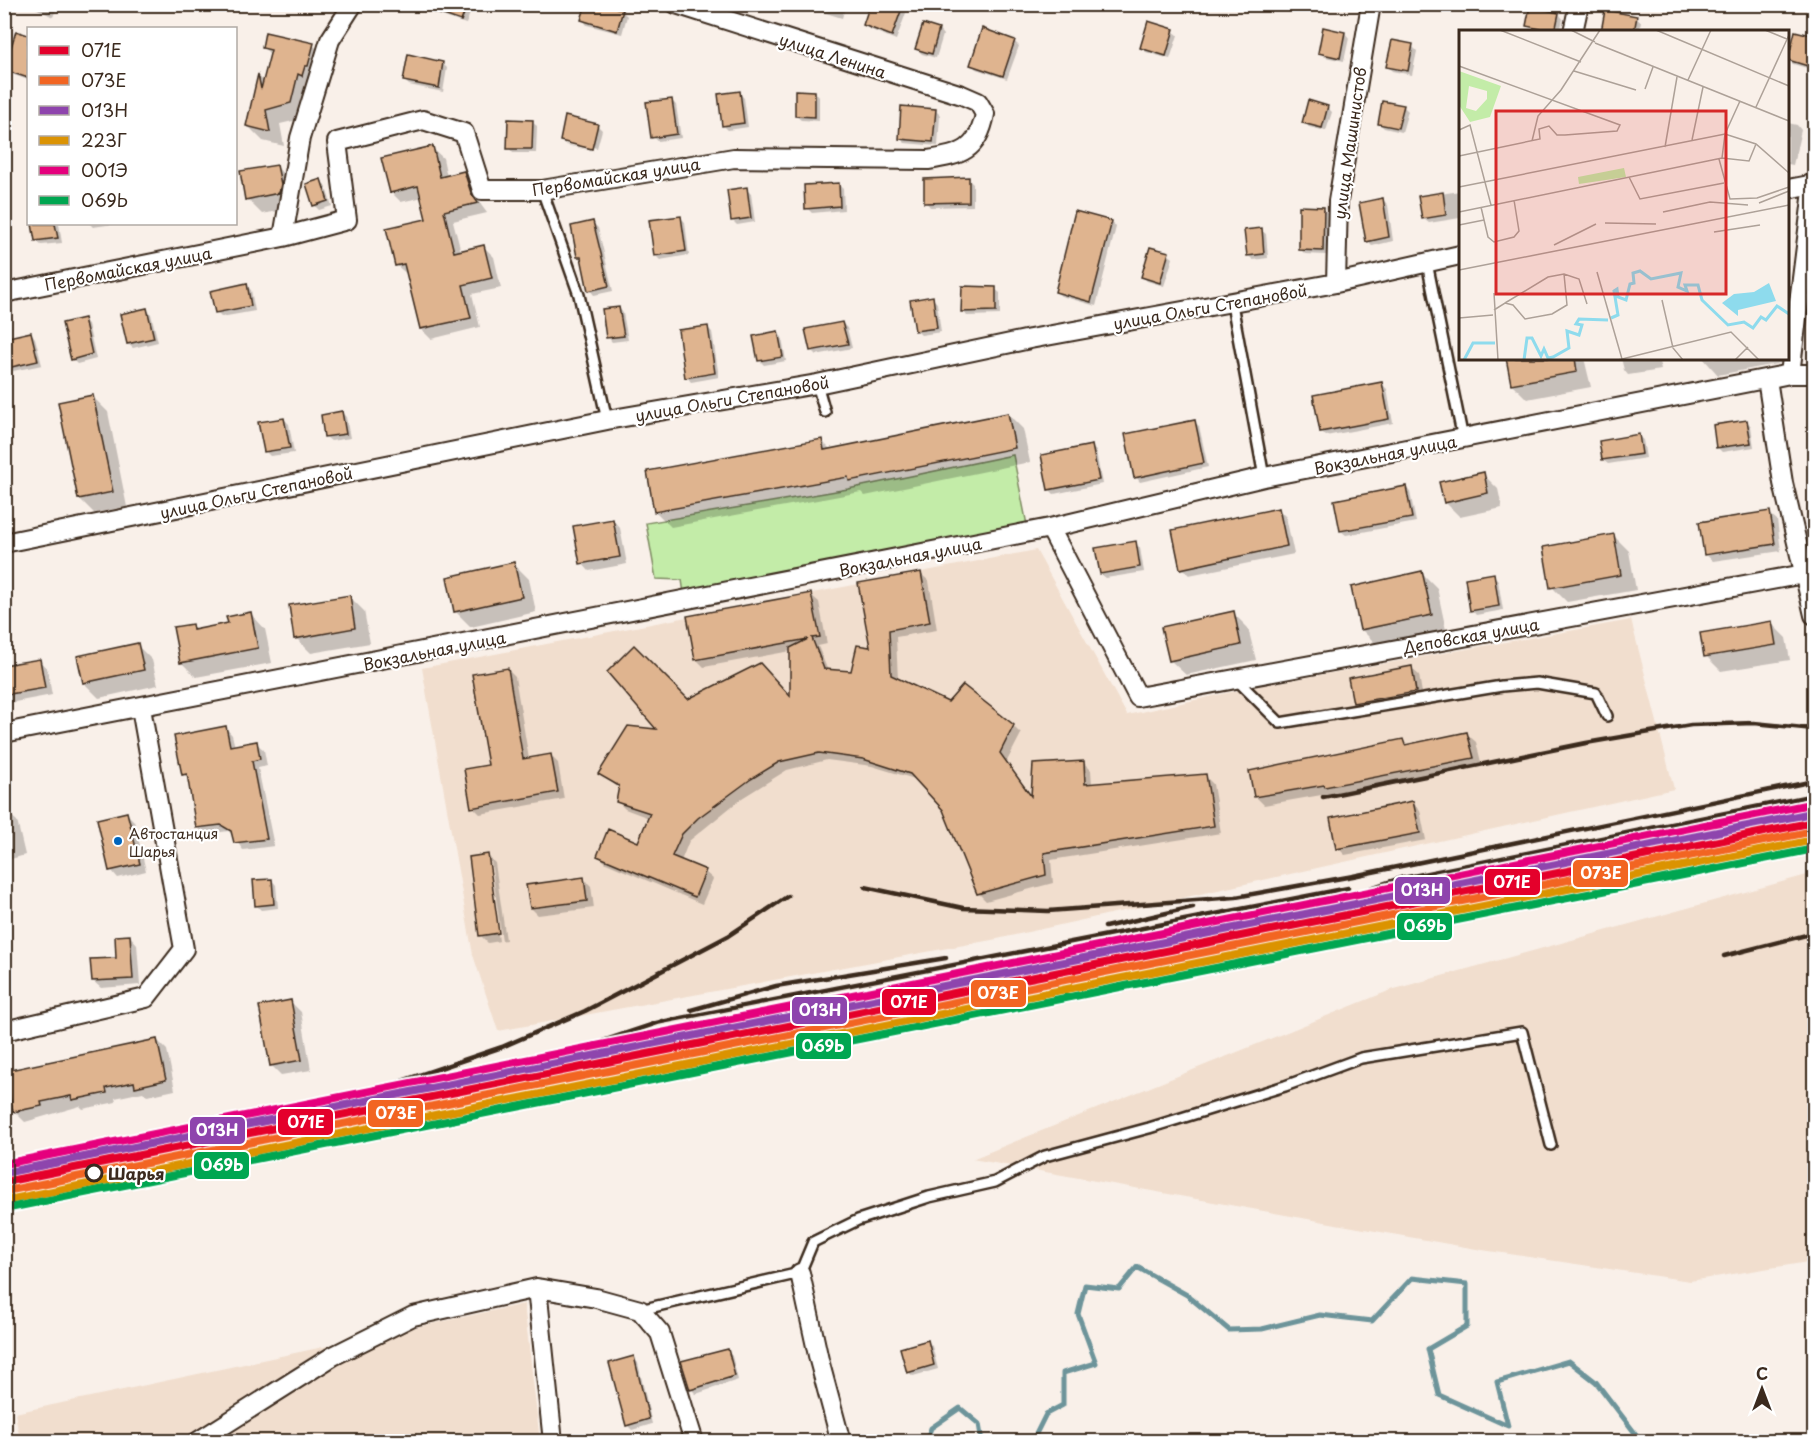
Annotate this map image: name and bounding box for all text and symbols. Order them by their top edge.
street label: улица Ленина [776,26,890,84]
legend [27,27,237,225]
inset map [1459,30,1789,360]
text: 071Е [81,36,122,63]
street label: улица Машинистов [1326,65,1372,221]
text: 073Е [81,66,127,93]
text: 013Н [81,96,128,123]
text: 223Г [81,126,127,153]
street label: Первомайская улица [530,151,702,201]
text: 001Э [81,156,128,183]
text: 069Ь [81,186,128,213]
street label: Первомайская улица [42,240,214,296]
street label: улица Ольги Степановой [1111,277,1309,335]
street label: улица Ольги Степановой [633,369,831,427]
street label: Вокзальная улица [1312,428,1458,480]
street label: улица Ольги Степановой [157,460,355,524]
street label: Вокзальная улица [837,530,983,582]
street label: Деповская улица [1400,611,1541,659]
street label: Вокзальная улица [361,624,507,676]
place label: Автостанция Шарья [129,823,218,862]
marker: Автостанция Шарья [112,835,124,847]
line badge: 073Е [1572,859,1629,888]
text: 073Е [1580,860,1622,884]
line badge: 071Е [1484,868,1541,896]
text: 071Е [1493,869,1531,893]
line badge: 013Н [1394,876,1451,905]
text: 013Н [1401,877,1443,901]
line badge: 069Ь [1396,912,1453,941]
text: 069Ь [1404,913,1446,937]
line badge: 073Е [970,979,1027,1008]
text: 073Е [977,980,1019,1004]
line badge: 071Е [881,988,937,1016]
text: 071Е [890,989,928,1013]
line badge: 013Н [791,996,848,1025]
text: 013Н [799,997,841,1021]
line badge: 069Ь [795,1032,852,1060]
text: 069Ь [802,1033,844,1057]
line badge: 073Е [367,1099,424,1128]
text: 073Е [375,1100,417,1124]
line badge: 071Е [277,1108,334,1136]
text: 071Е [287,1109,325,1133]
line badge: 013Н [189,1116,246,1145]
text: 013Н [196,1117,238,1141]
line badge: 069Ь [193,1151,250,1180]
text: 069Ь [201,1152,243,1176]
place label: Шарья [108,1161,165,1185]
marker: Шарья [85,1164,103,1182]
north arrow [1732,1359,1792,1419]
text: С [1756,1361,1768,1385]

